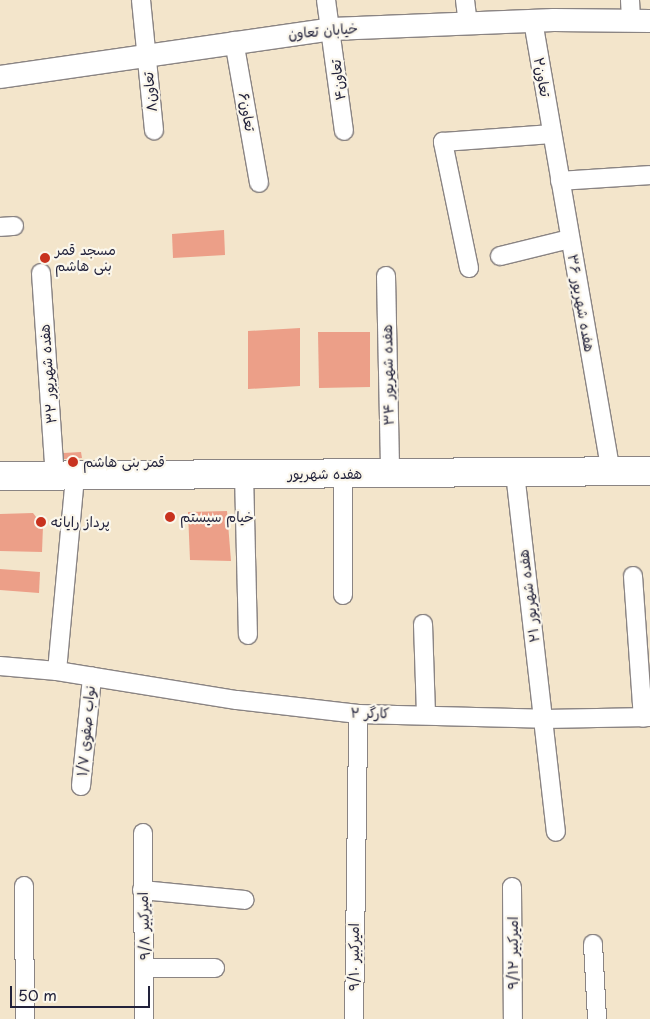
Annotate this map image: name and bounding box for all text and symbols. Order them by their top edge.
street label: خیابان تعاون [288,20,358,42]
street label: تعاون۲ [530,56,554,98]
street label: تعاون۴ [327,59,349,101]
street label: تعاون۸ [140,71,160,113]
street label: تعاون۶ [235,91,259,133]
place label: مسجد قمر بنی هاشم [55,242,116,274]
marker: مسجد قمر بنی هاشم [39,252,51,264]
street label: هفده شهریور ۳۶ [564,253,598,353]
street label: هفده شهریور ۳۲ [36,323,60,425]
street label: هفده شهریور ۳۴ [379,324,397,426]
place label: قمر بنی هاشم [83,454,165,470]
marker: قمر بنی هاشم [67,456,79,468]
street label: هفده شهریور [288,466,362,482]
place label: خیام سیستم [180,509,254,525]
marker: خیام سیستم [164,511,176,523]
place label: پرداز رایانه [51,514,110,530]
marker: پرداز رایانه [35,516,47,528]
street label: هفده شهریور ۲۱ [515,548,543,644]
street label: نواب صفوی ۱/۷ [74,685,98,777]
street label: کارگر ۲ [350,704,390,722]
street label: امیرکبیر ۹/۸ [134,892,154,960]
street label: امیرکبیر ۹/۱۲ [505,917,521,989]
street label: امیرکبیر ۹/۱۰ [346,923,362,991]
scale bar [12,976,152,1008]
text: 50 m [18,983,57,1006]

